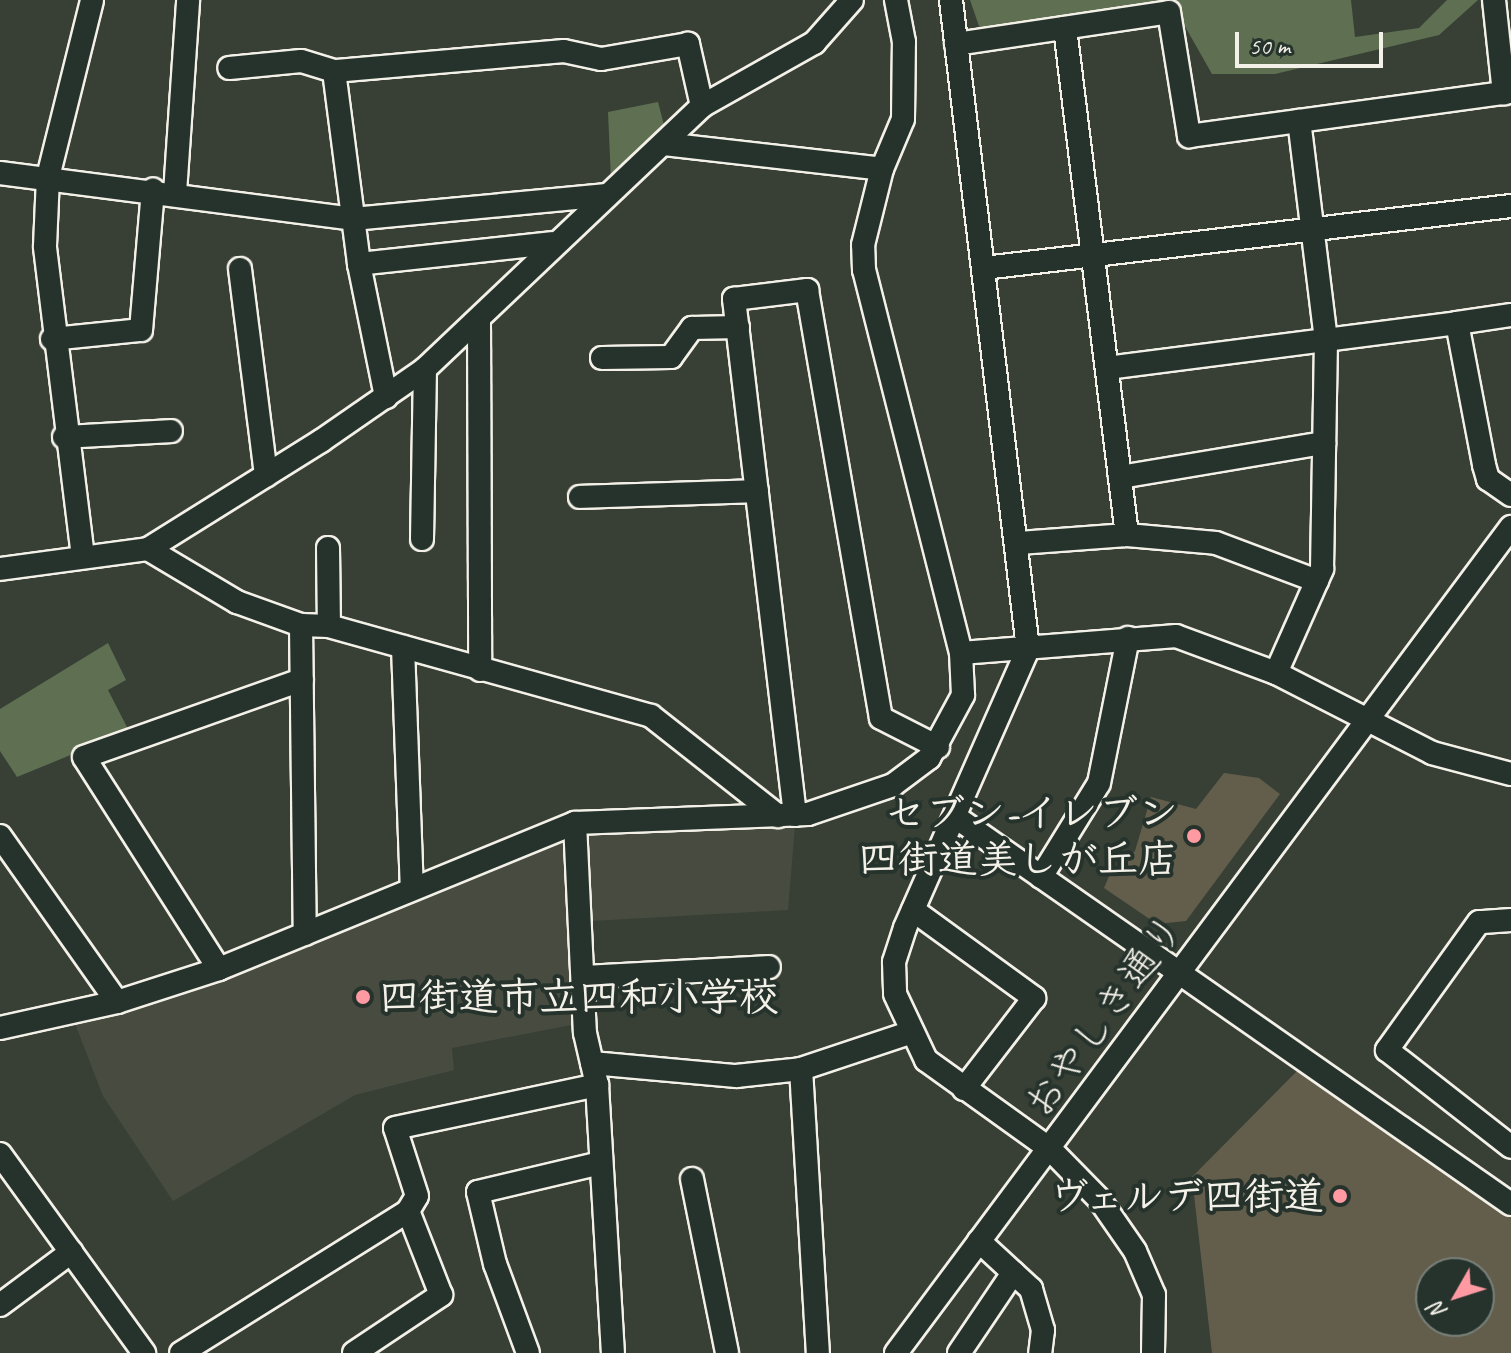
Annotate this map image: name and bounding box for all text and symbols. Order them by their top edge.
scale bar [1239,16,1387,66]
text: 50 m [1249,31,1290,61]
place label: セブン-イレブン 四街道美しが丘店 [858,789,1178,883]
marker: セブン-イレブン 四街道美しが丘店 [1185,827,1203,845]
street label: おやしき通り [1014,905,1194,1127]
place label: 四街道市立四和小学校 [379,973,779,1021]
marker: 四街道市立四和小学校 [354,988,372,1006]
place label: ヴェルデ四街道 [1044,1172,1324,1220]
marker: ヴェルデ四街道 [1331,1187,1349,1205]
north arrow [1415,1257,1495,1337]
text: N [1423,1297,1453,1325]

